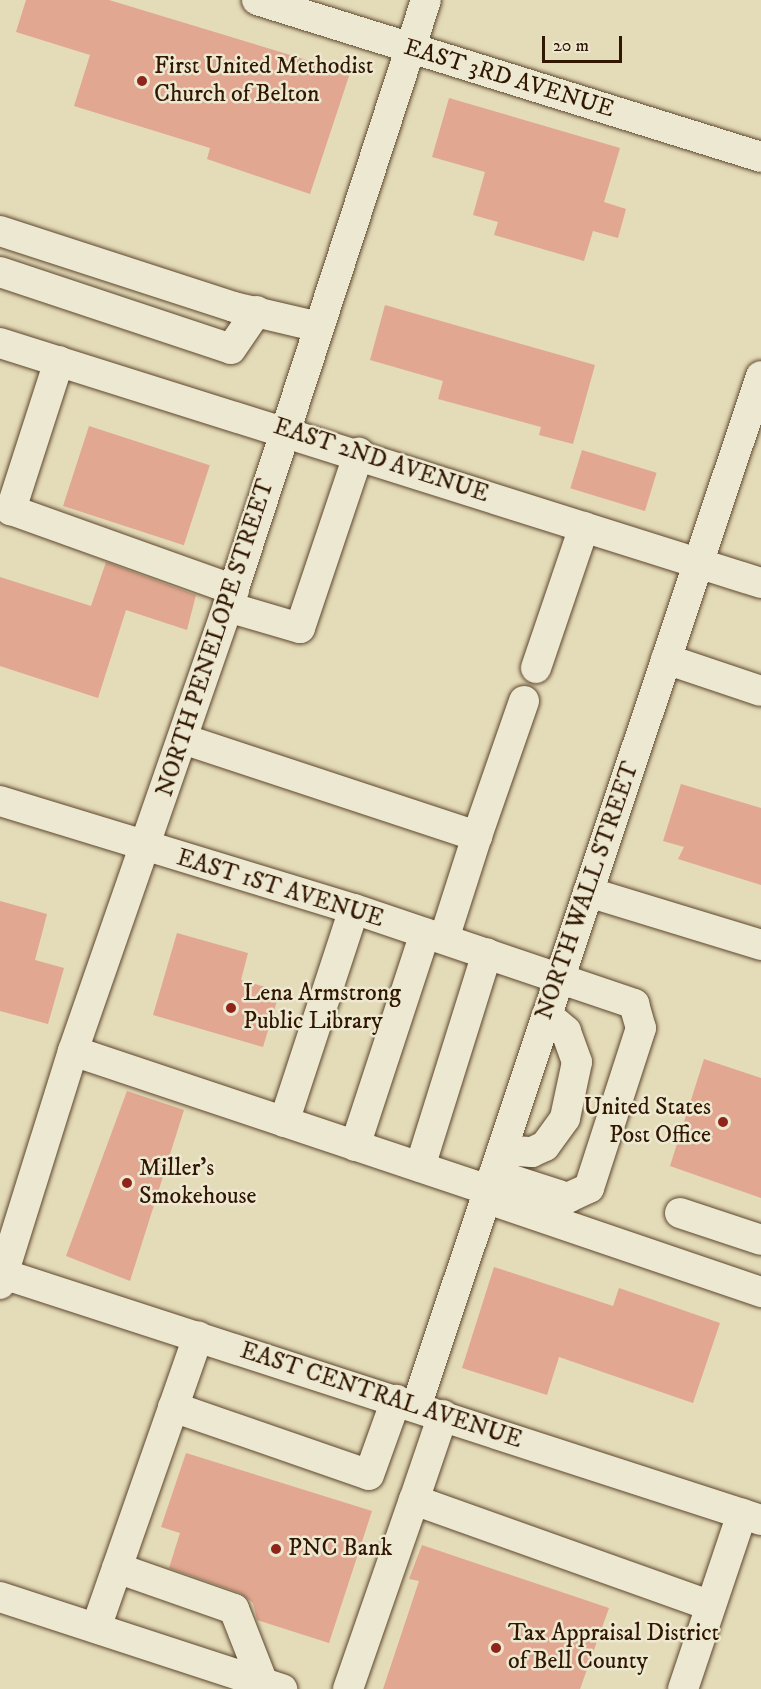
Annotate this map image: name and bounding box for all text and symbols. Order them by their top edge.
scale bar [545,24,624,62]
street label: EAST 3RD AVENUE [400,33,618,125]
text: 20 m [553,35,589,57]
place label: First United Methodist Church of Belton [154,53,373,109]
marker: First United Methodist Church of Belton [135,74,149,88]
street label: EAST 2ND AVENUE [270,413,492,509]
street label: NORTH PENELOPE STREET [151,476,281,800]
street label: NORTH WALL STREET [530,758,646,1024]
street label: EAST 1ST AVENUE [173,844,387,934]
place label: Lena Armstrong Public Library [243,980,401,1036]
marker: Lena Armstrong Public Library [224,1001,238,1015]
place label: United States Post Office [583,1094,711,1150]
marker: United States Post Office [716,1115,730,1129]
place label: Miller's Smokehouse [139,1155,256,1211]
marker: Miller's Smokehouse [120,1176,134,1190]
street label: EAST CENTRAL AVENUE [236,1337,526,1455]
place label: PNC Bank [288,1535,392,1563]
marker: PNC Bank [269,1542,283,1556]
place label: Tax Appraisal District of Bell County [508,1620,719,1676]
marker: Tax Appraisal District of Bell County [489,1641,503,1655]

